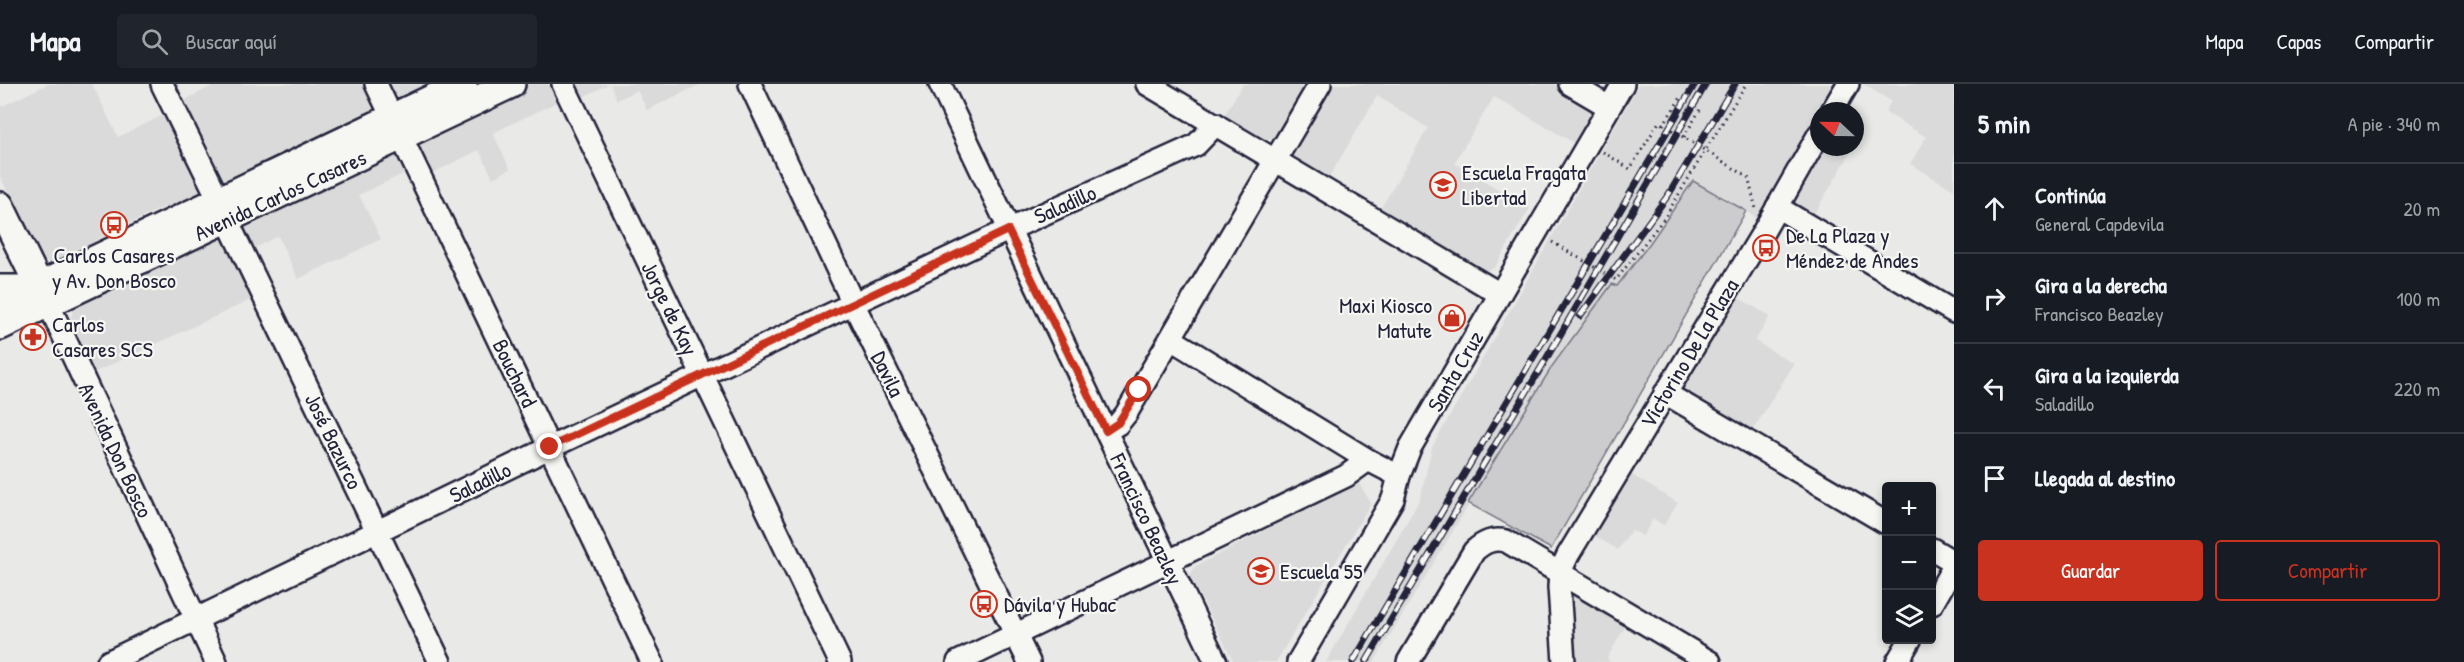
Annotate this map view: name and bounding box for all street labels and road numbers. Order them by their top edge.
street label: Avenida Carlos Casares [189,142,371,248]
street label: Saladillo [1029,177,1101,231]
street label: Jorge de Kay [634,256,706,360]
street label: Victorino De La Plaza [1633,273,1746,433]
street label: Santa Cruz [1420,325,1490,417]
street label: Bouchard [486,334,545,412]
street label: Davila [864,346,912,402]
street label: Avenida Don Bosco [72,378,160,522]
street label: José Bazurco [298,388,370,494]
street label: Francisco Beazley [1103,448,1191,589]
street label: Saladillo [444,454,516,510]

